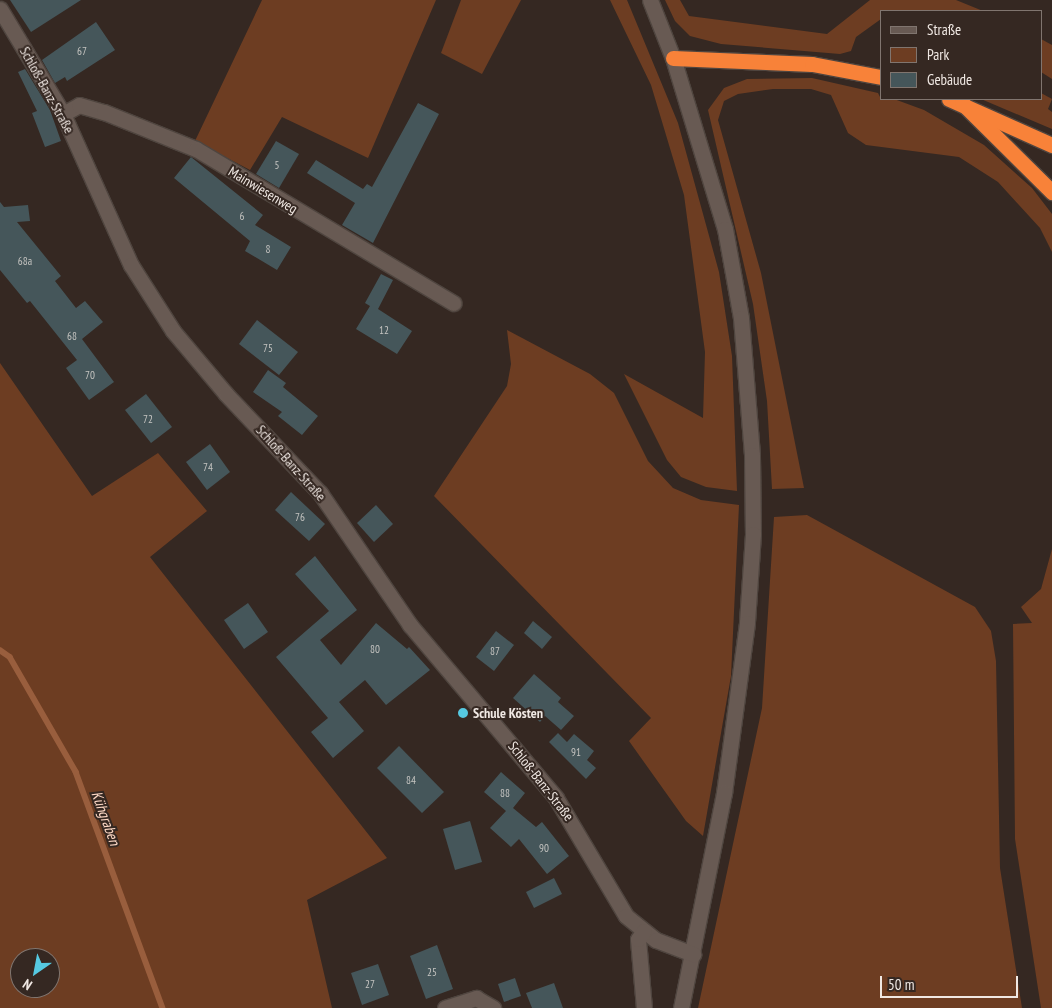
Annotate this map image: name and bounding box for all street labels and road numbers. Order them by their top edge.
street label: Schloß-Banz-Straße [16,44,78,136]
street label: Mainwiesenweg [226,163,300,217]
street label: Schloß-Banz-Straße [253,422,329,504]
street label: Schloß-Banz-Straße [505,738,577,824]

